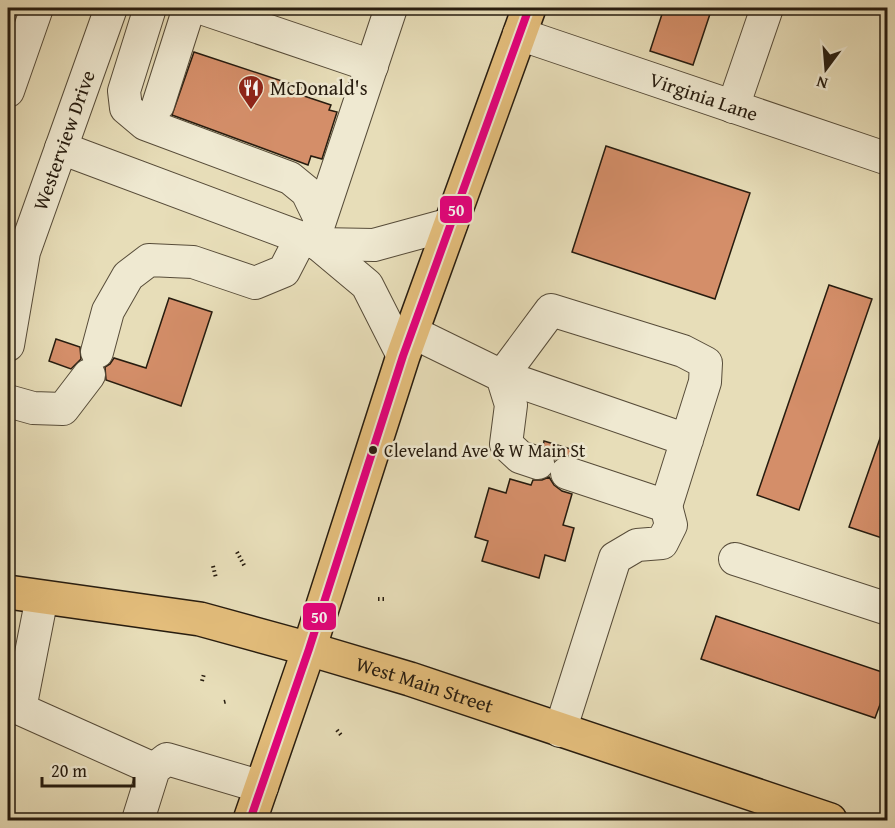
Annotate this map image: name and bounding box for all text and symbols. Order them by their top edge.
north arrow [796,39,856,99]
street label: Virginia Lane [646,64,762,128]
street label: Westerview Drive [25,66,102,214]
text: N [813,70,830,96]
restaurant icon: McDonald's [236,73,266,111]
place label: McDonald's [270,73,368,102]
line badge: 50 [439,195,473,224]
text: 50 [448,198,464,222]
place label: Cleveland Ave & W Main St [384,437,586,464]
marker: Cleveland Ave & W Main St [367,444,379,456]
line badge: 50 [302,602,337,631]
text: 50 [311,605,327,629]
street label: West Main Street [353,649,497,720]
scale bar [42,750,134,788]
text: 20 m [51,757,87,784]

